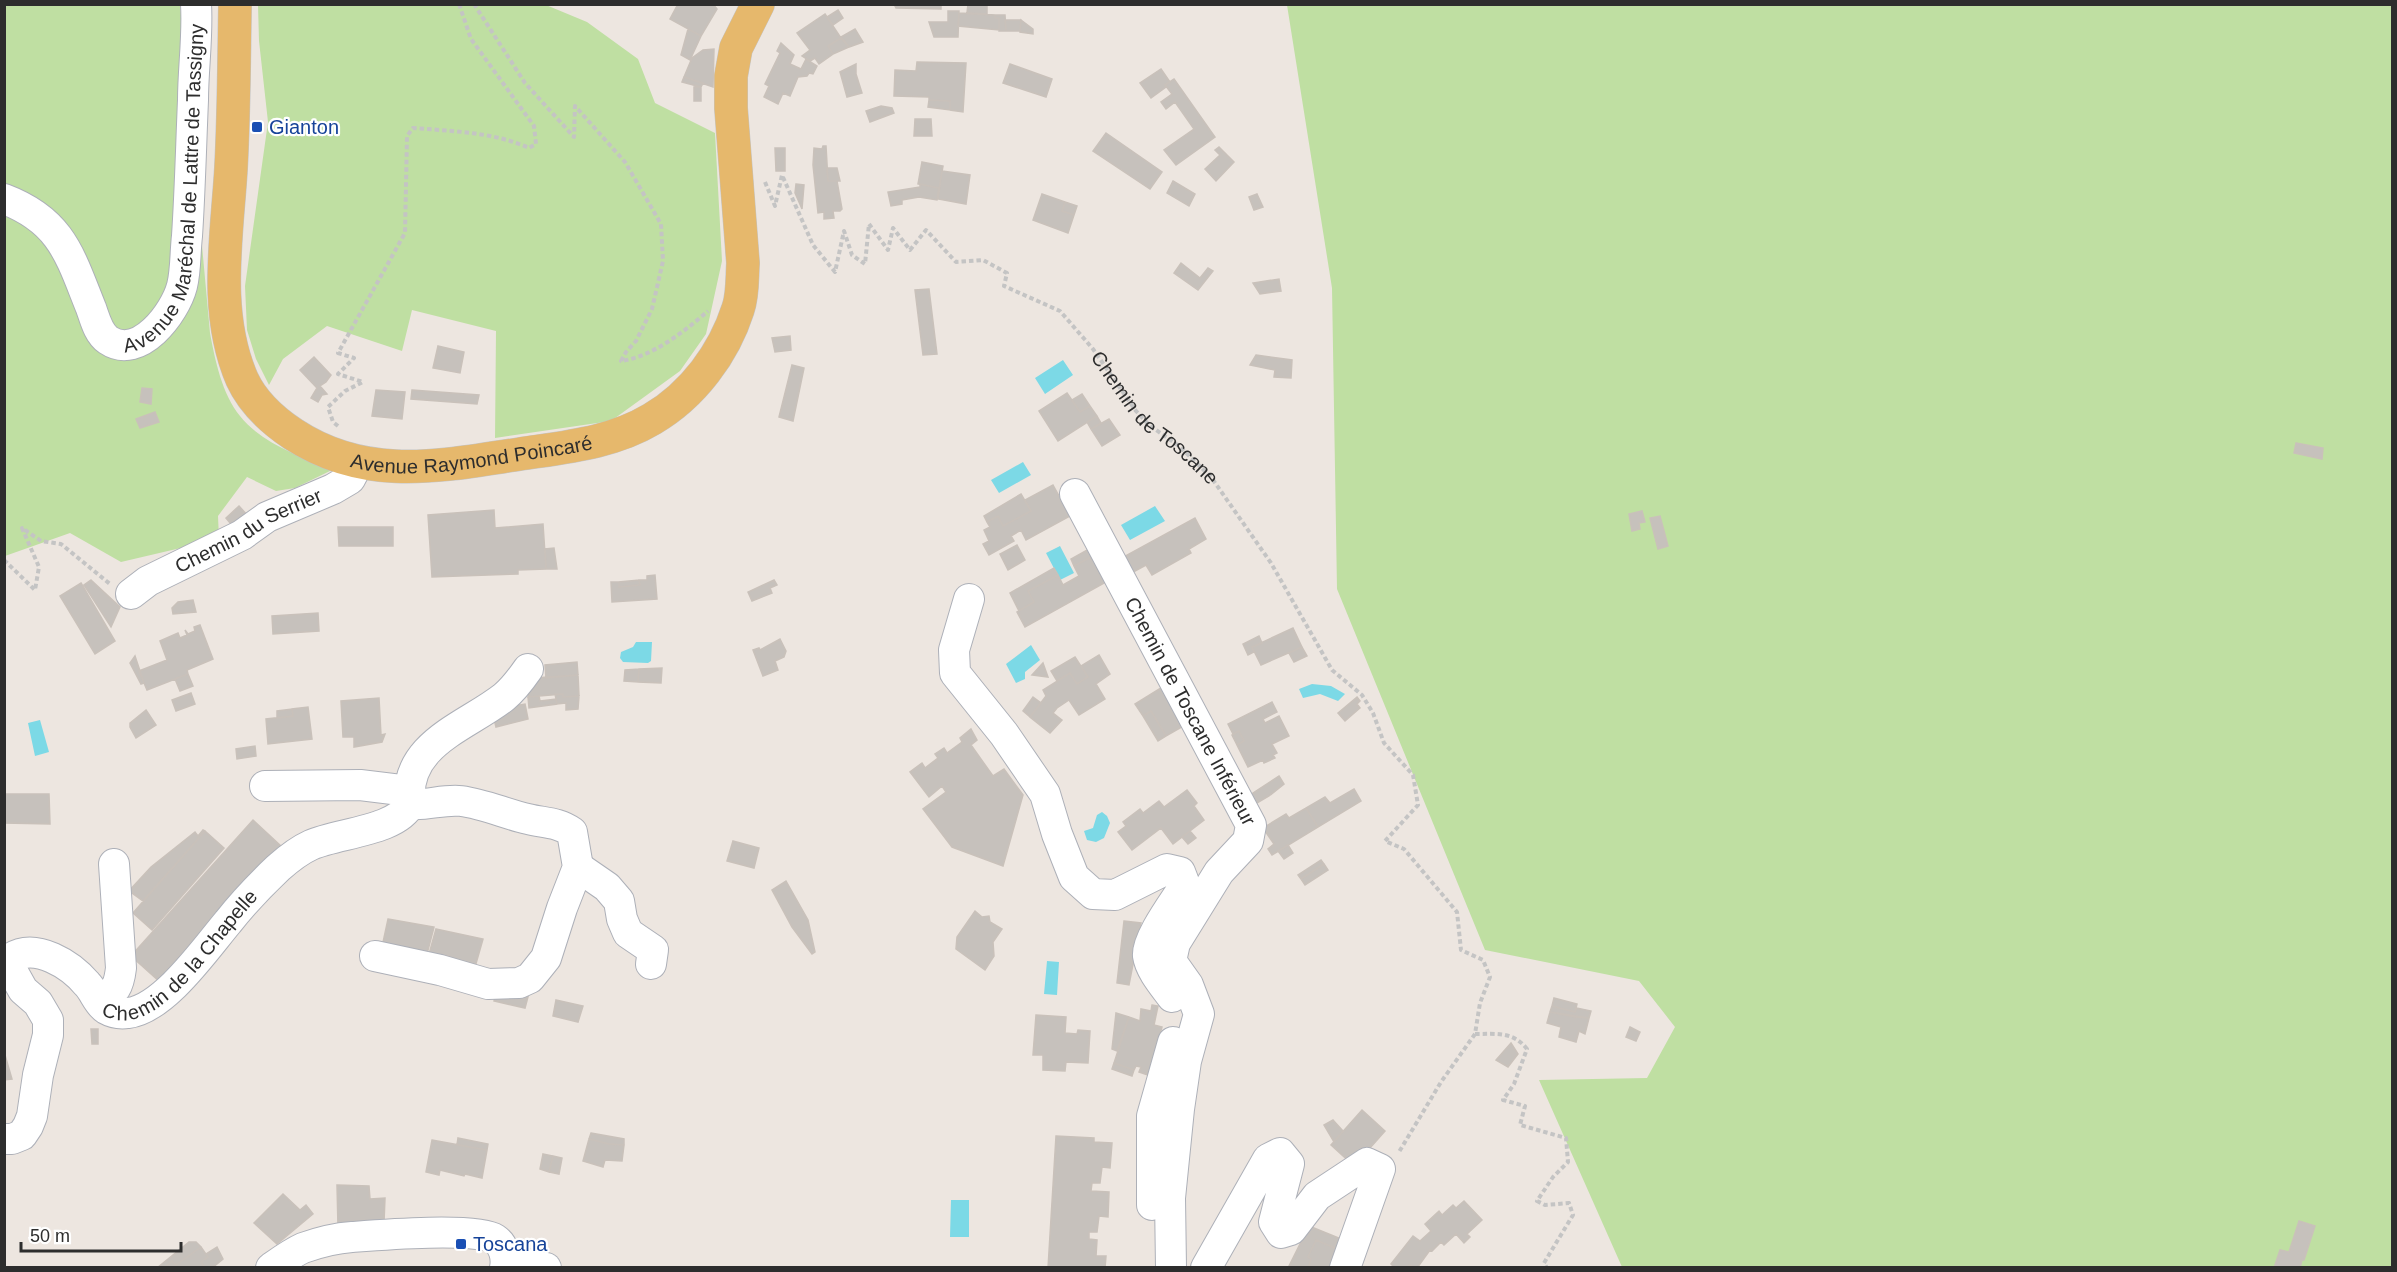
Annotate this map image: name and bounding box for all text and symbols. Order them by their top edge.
street label: Avenue Maréchal de Lattre de Tassigny [121,24,207,357]
place label: Gianton [269,116,339,138]
marker: Gianton [250,120,264,134]
street label: Chemin de Toscane [1087,347,1223,488]
street label: Avenue Raymond Poincaré [349,431,594,478]
street label: Chemin du Serrier [171,484,325,577]
street label: Chemin de Toscane Inférieur [1121,593,1260,829]
street label: Chemin de la Chapelle [99,885,261,1024]
scale bar [21,1215,182,1253]
text: 50 m [30,1226,70,1246]
place label: Toscana [473,1233,548,1255]
marker: Toscana [454,1237,468,1251]

